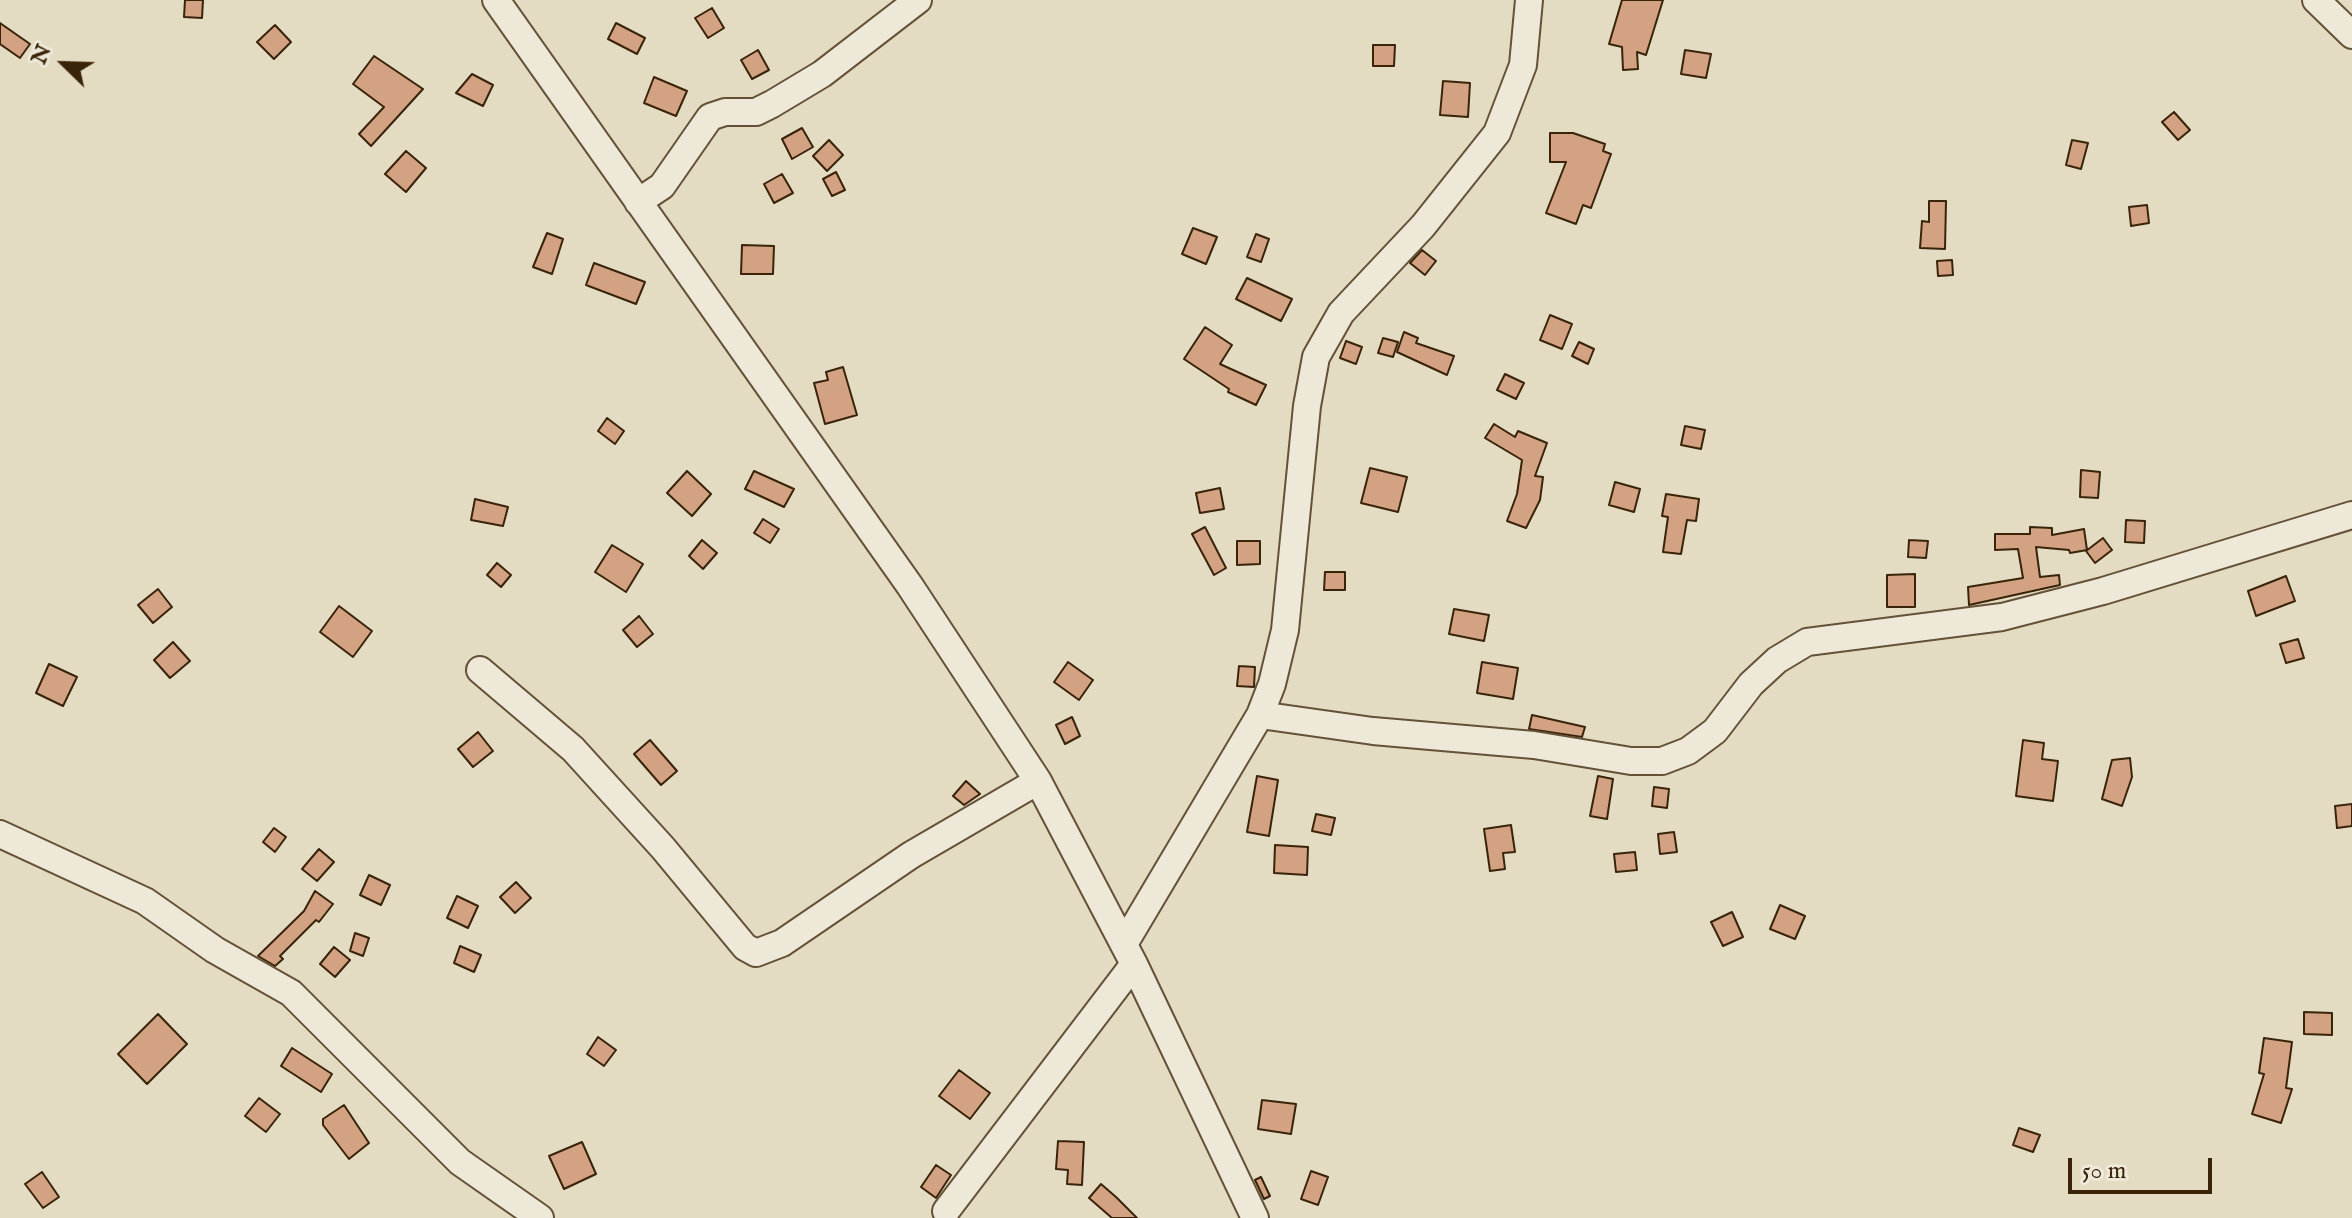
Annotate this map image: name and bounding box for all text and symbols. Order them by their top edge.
north arrow [24,24,104,104]
text: N [25,40,59,69]
scale bar [2072,1142,2216,1192]
text: 50 m [2082,1156,2126,1187]

